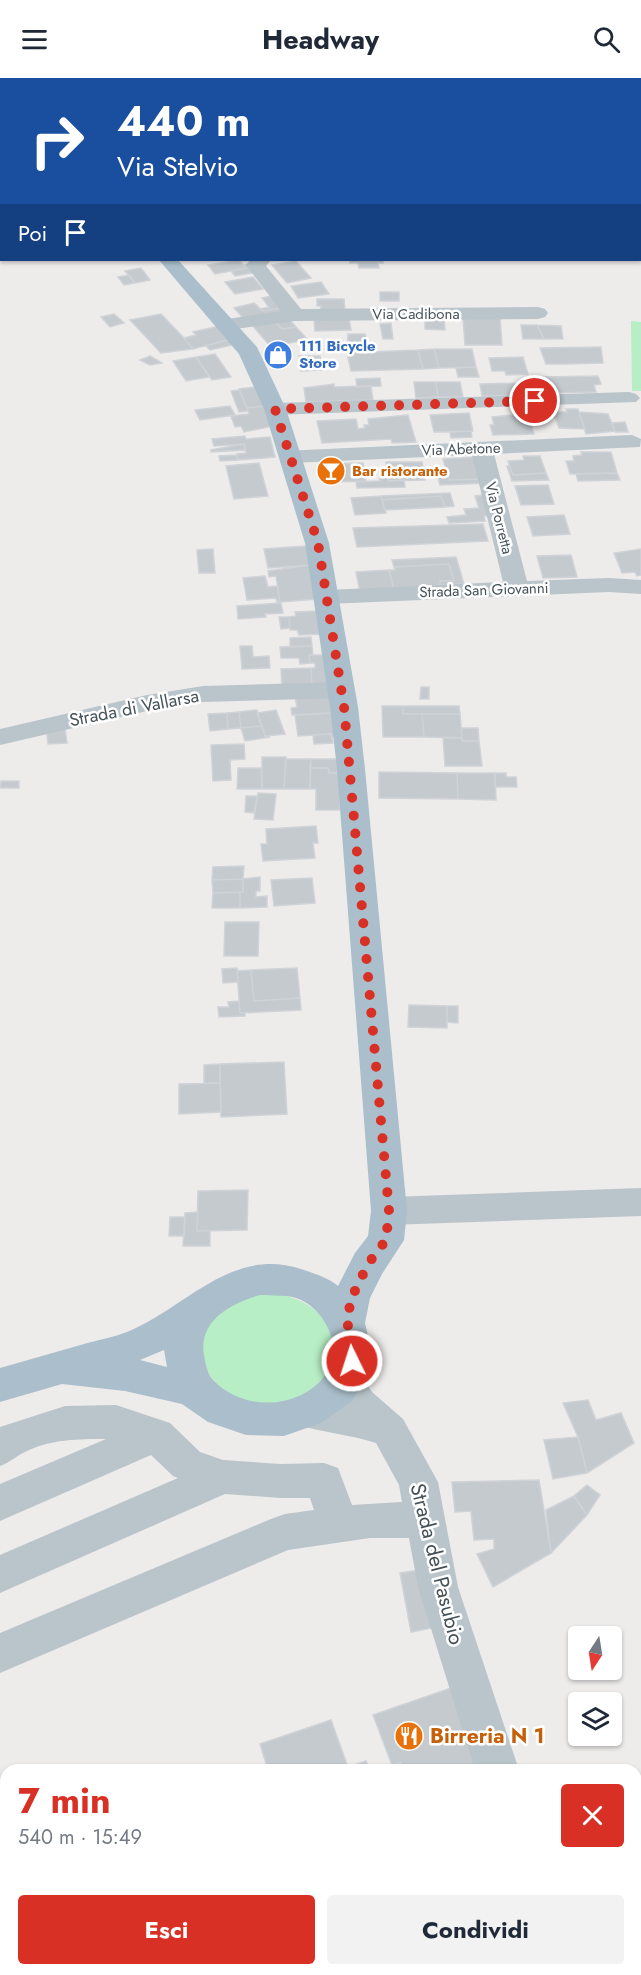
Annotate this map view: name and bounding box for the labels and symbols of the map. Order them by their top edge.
street label: Via Cadibona [372,303,460,325]
place label: 111 Bicycle Store [299,335,376,374]
shop icon: 111 Bicycle Store [262,339,294,371]
pin [509,375,560,426]
street label: Via Abetone [421,437,501,461]
bar icon: Bar ristorante [315,455,347,487]
place label: Bar ristorante [352,460,448,482]
street label: Via Porretta [479,480,519,556]
street label: Strada San Giovanni [419,577,549,603]
street label: Strada di Vallarsa [67,683,201,733]
position arrow [320,1329,384,1393]
street label: Strada del Pasubio [402,1480,472,1648]
north arrow [568,1626,622,1680]
restaurant icon: Birreria N 1 [393,1720,425,1752]
place label: Birreria N 1 [430,1721,544,1751]

